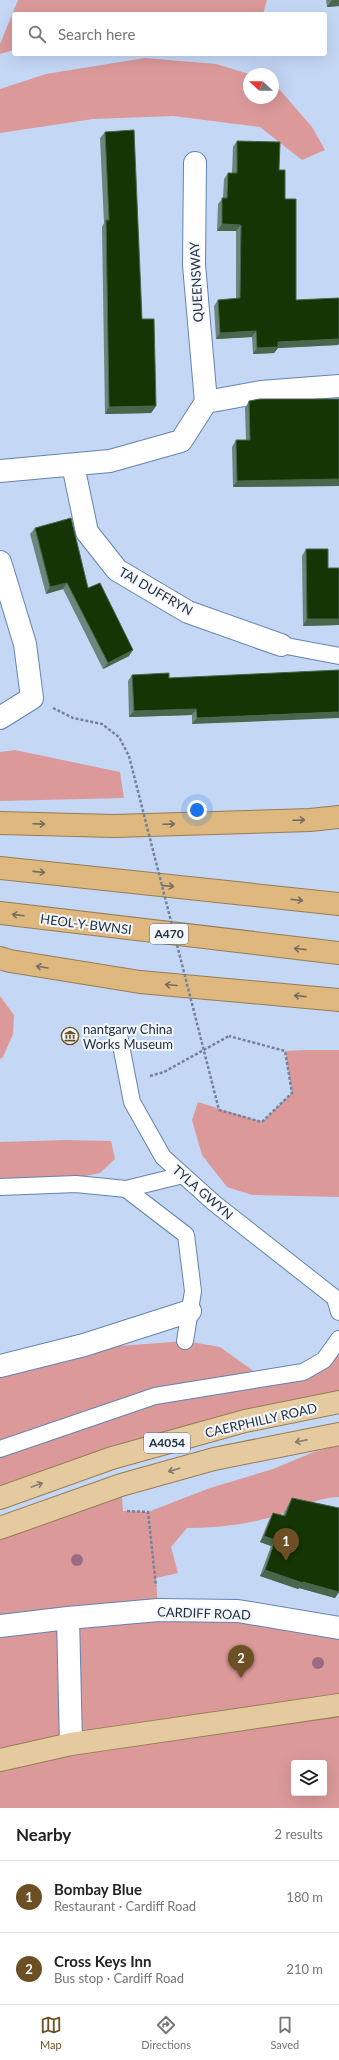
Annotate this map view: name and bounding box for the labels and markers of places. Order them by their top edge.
place label: nantgarw China Works Museum [83,1021,173,1052]
museum icon: nantgarw China Works Museum [60,1026,80,1046]
pin: 1 [273,1528,299,1561]
pin: 2 [228,1645,254,1678]

